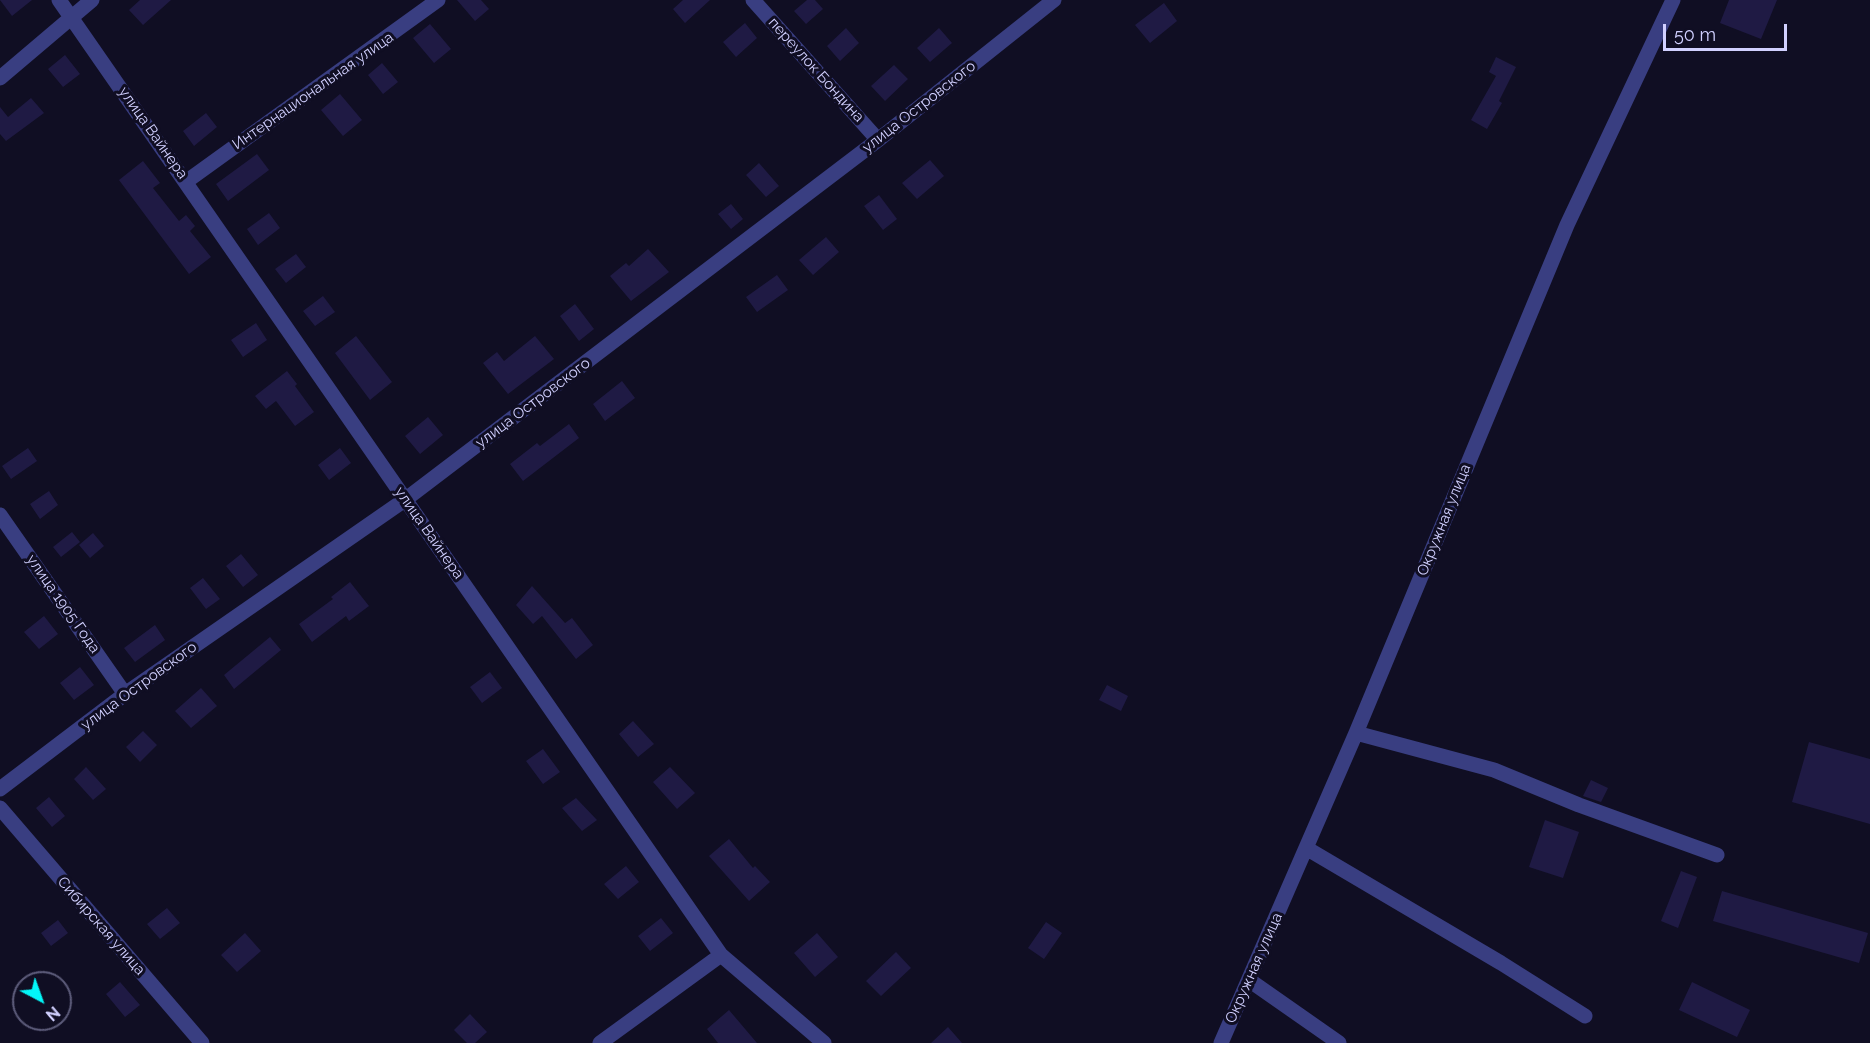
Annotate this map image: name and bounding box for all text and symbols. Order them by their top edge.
scale bar [1666,12,1790,50]
street label: переулок Бондина [764,14,868,126]
text: 50 m [1674,24,1716,45]
street label: Интернациональная улица [229,28,397,154]
street label: улица Островского [859,57,979,157]
street label: улица Вайнера [115,83,191,183]
street label: улица Островского [472,354,594,452]
street label: Окружная улица [1413,462,1475,578]
street label: улица Вайнера [391,483,467,583]
street label: улица 1905 Года [22,551,104,657]
street label: улица Островского [78,638,200,734]
street label: Сибирская улица [53,873,149,979]
street label: Окружная улица [1222,910,1286,1026]
north arrow [12,971,72,1031]
text: N [42,1002,64,1025]

